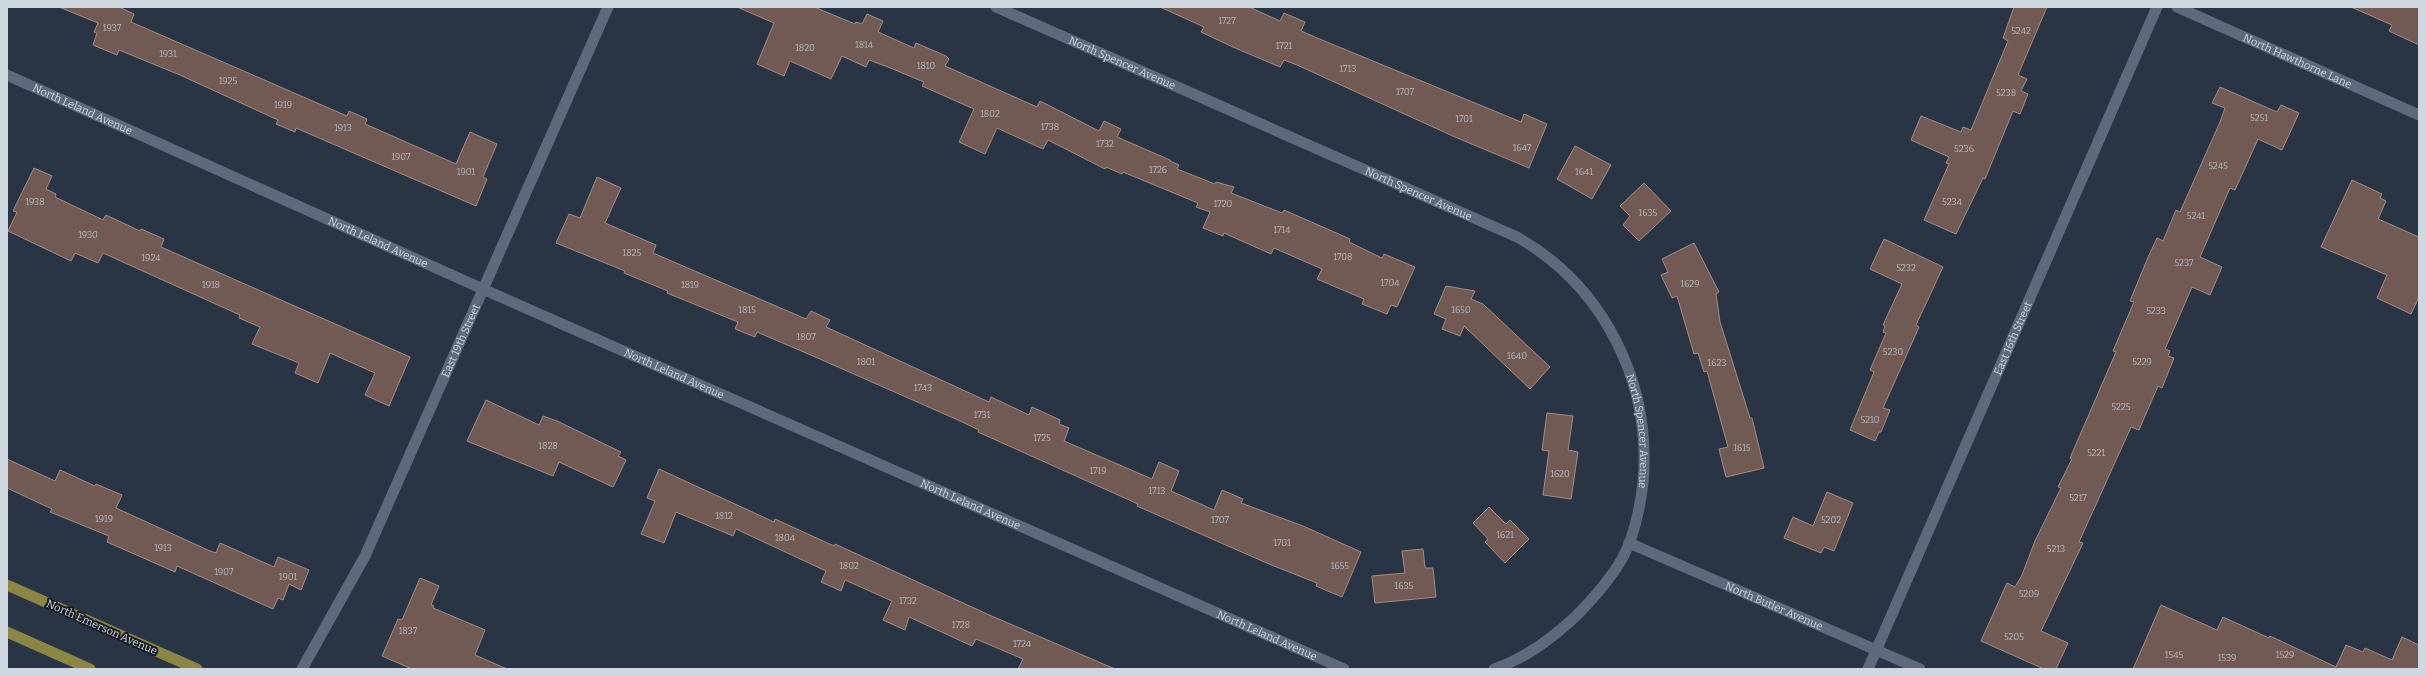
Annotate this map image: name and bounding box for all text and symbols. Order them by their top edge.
house number: 1727 [1218,16,1236,26]
house number: 1937 [103,23,122,33]
house number: 5242 [2011,26,2031,36]
street label: North Hawthorne Lane [2241,31,2354,91]
street label: North Spencer Avenue [1066,34,1178,93]
house number: 1814 [855,40,874,50]
house number: 1721 [1276,41,1293,51]
house number: 1820 [795,43,815,53]
house number: 1931 [159,49,177,59]
house number: 1810 [917,61,935,71]
house number: 1713 [1340,64,1356,74]
house number: 1925 [219,76,238,86]
street label: North Leland Avenue [31,81,134,138]
house number: 1707 [1396,87,1415,97]
house number: 5238 [1996,88,2016,98]
house number: 1919 [274,100,292,110]
house number: 1802 [980,109,1000,119]
house number: 5251 [2250,113,2268,123]
house number: 1701 [1455,114,1473,124]
house number: 1738 [1041,122,1059,132]
house number: 1913 [334,123,352,133]
house number: 1732 [1096,139,1114,149]
house number: 1647 [1513,143,1532,153]
house number: 5236 [1954,144,1974,154]
house number: 1907 [391,152,411,162]
house number: 5245 [2208,161,2228,171]
house number: 1726 [1149,165,1167,175]
street label: North Spencer Avenue [1363,165,1474,223]
house number: 1901 [457,167,476,177]
house number: 1641 [1575,167,1593,177]
house number: 1938 [25,197,45,207]
house number: 5234 [1942,197,1963,207]
house number: 1720 [1214,199,1233,209]
house number: 1635 [1639,208,1658,218]
house number: 5241 [2187,211,2206,221]
street label: North Leland Avenue [326,214,430,271]
house number: 1714 [1273,225,1291,235]
house number: 1930 [78,230,98,240]
house number: 1825 [623,248,642,258]
house number: 1708 [1333,252,1353,262]
house number: 1924 [141,253,161,263]
house number: 5237 [2174,258,2194,268]
house number: 5232 [1896,263,1916,273]
house number: 1704 [1381,278,1400,288]
house number: 1629 [1680,279,1700,289]
house number: 1918 [202,280,220,290]
house number: 1819 [681,280,699,290]
street label: East 16th Street [1991,299,2035,377]
street label: East 19th Street [439,302,483,380]
house number: 1815 [738,305,756,315]
house number: 1650 [1451,305,1471,315]
house number: 5233 [2146,306,2166,316]
house number: 1807 [796,332,816,342]
street label: North Leland Avenue [622,346,726,402]
house number: 5230 [1883,347,1903,357]
house number: 1640 [1507,351,1527,361]
house number: 1801 [857,357,876,367]
house number: 5229 [2132,357,2152,367]
house number: 1623 [1708,358,1726,368]
street label: North Spencer Avenue [1623,372,1650,489]
house number: 1743 [914,383,932,393]
house number: 5225 [2111,402,2131,412]
house number: 1731 [974,410,991,420]
house number: 5210 [1861,415,1880,425]
house number: 1725 [1033,433,1051,443]
house number: 1828 [538,441,558,451]
house number: 1615 [1733,443,1751,453]
house number: 5221 [2087,448,2105,458]
house number: 1719 [1089,466,1107,476]
house number: 1620 [1550,469,1570,479]
street label: North Leland Avenue [918,477,1023,533]
house number: 1713 [1149,486,1165,496]
house number: 5217 [2069,493,2087,503]
house number: 1812 [715,511,733,521]
house number: 1919 [95,514,113,524]
house number: 1707 [1211,515,1230,525]
house number: 5202 [1821,515,1841,525]
house number: 1621 [1496,530,1514,540]
house number: 1804 [775,533,796,543]
house number: 1701 [1273,538,1291,548]
house number: 1913 [154,543,172,553]
house number: 5213 [2047,544,2065,554]
house number: 1802 [839,561,859,571]
house number: 1655 [1331,561,1349,571]
house number: 1907 [214,567,234,577]
house number: 1901 [279,572,298,582]
street label: North Butler Avenue [1723,579,1825,633]
house number: 1635 [1395,581,1414,591]
house number: 5209 [2019,589,2039,599]
house number: 1732 [899,596,917,606]
street label: North Emerson Avenue [44,597,159,658]
street label: North Leland Avenue [1215,608,1319,663]
house number: 1728 [952,620,970,630]
house number: 1837 [399,626,418,636]
house number: 5205 [2004,632,2024,642]
house number: 1724 [1013,639,1032,649]
house number: 1545 [2165,650,2183,660]
house number: 1529 [2276,650,2294,660]
house number: 1539 [2218,653,2236,663]

